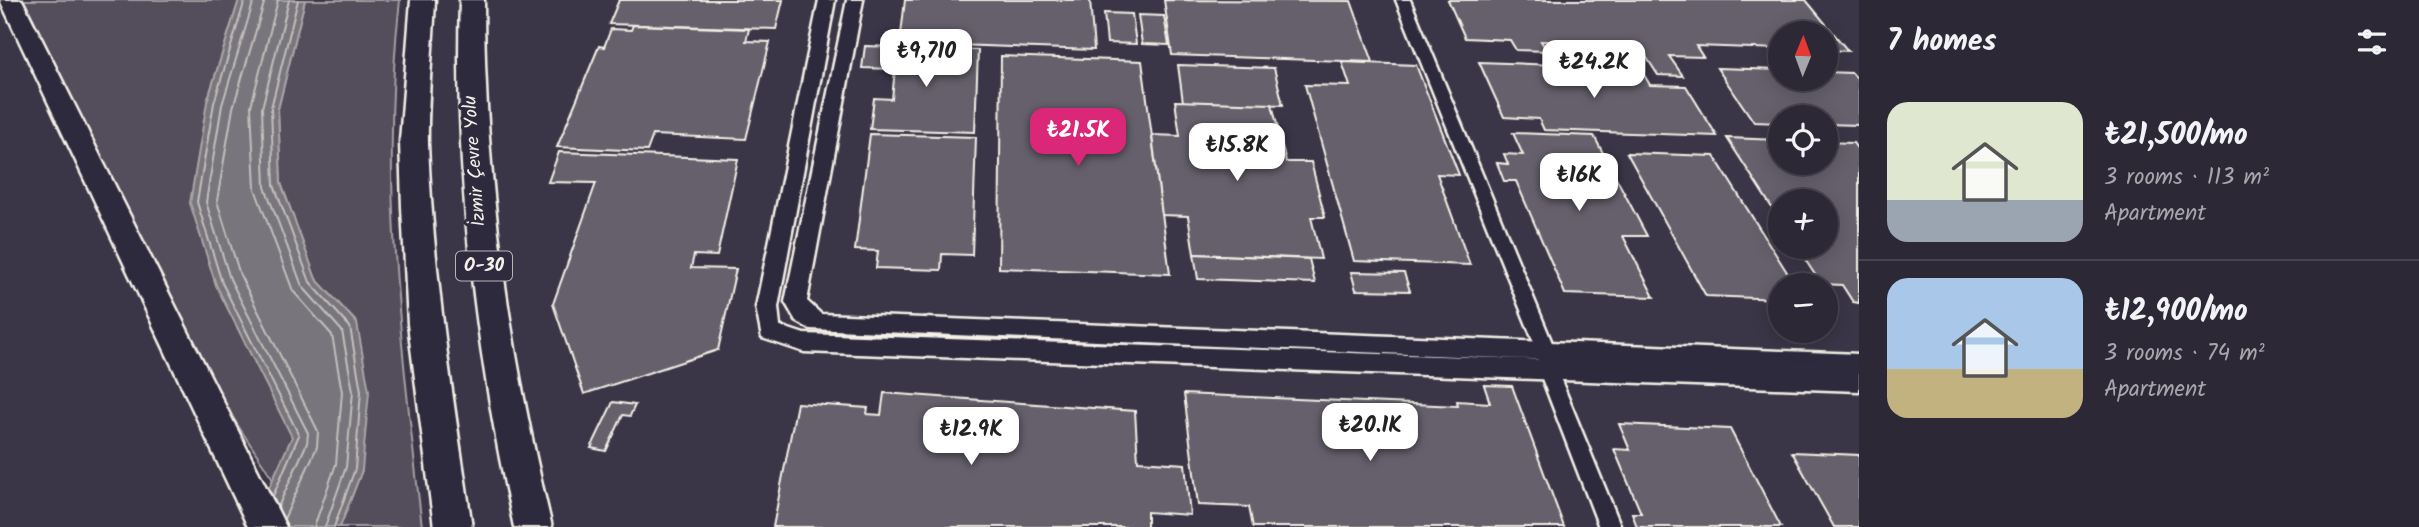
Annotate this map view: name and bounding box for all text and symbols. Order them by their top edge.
text: 7 homes [1887,18,1997,66]
north arrow [1768,21,1838,91]
map controls [1768,21,1838,343]
icon: filters [2353,23,2391,61]
pin: ₺9,710 [869,29,983,89]
text: ₺9,710 [896,34,956,70]
pin: ₺24.2K [1537,41,1651,100]
text: ₺24.2K [1558,45,1630,81]
street label: İzmir Çevre Yolu [455,94,495,228]
button: locate [1768,105,1838,175]
pin: ₺21.5K [1021,108,1135,168]
text: ₺21,500/mo [2104,112,2248,160]
text: ₺21.5K [1046,113,1110,149]
pin: ₺15.8K [1180,124,1294,183]
text: ₺15.8K [1205,128,1269,164]
icon: home [1943,130,2027,214]
pin: ₺16K [1538,154,1620,213]
text: ₺16K [1556,158,1602,194]
text: 3 rooms · 113 m² [2104,160,2269,196]
button: + [1768,189,1838,259]
text: Apartment [2104,196,2206,232]
road number: O-30 [456,252,512,280]
button: − [1768,273,1838,343]
text: ₺12,900/mo [2104,288,2248,336]
icon: home [1943,306,2027,390]
text: 3 rooms · 74 m² [2104,336,2265,372]
text: Apartment [2104,372,2206,408]
pin: ₺20.1K [1313,404,1427,463]
pin: ₺12.9K [914,407,1028,467]
text: ₺20.1K [1338,408,1402,444]
text: ₺12.9K [939,412,1003,448]

